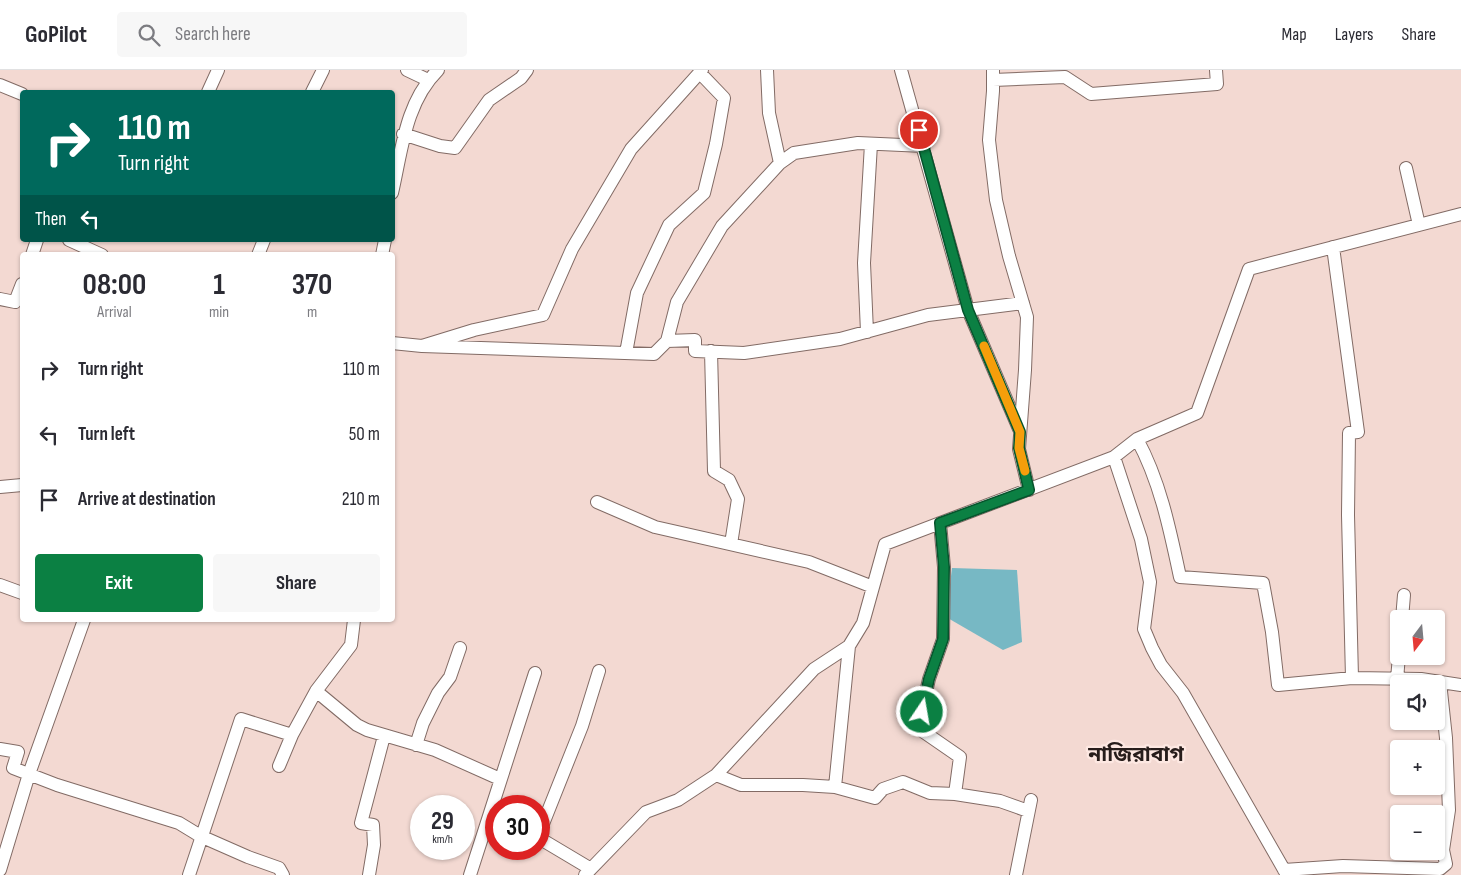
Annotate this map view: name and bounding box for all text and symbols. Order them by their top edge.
search box [117,12,467,57]
text: GoPilot [25,20,87,49]
icon: search [135,21,163,49]
text: Search here [175,23,251,46]
text: Map [1282,24,1307,45]
text: Layers [1335,24,1374,45]
text: Share [1402,24,1436,45]
text: 110 m [118,107,191,150]
pin [898,109,940,151]
icon: right [35,110,100,175]
icon: arrive [905,116,933,144]
text: Turn right [118,150,189,177]
icon: left [76,205,104,233]
text: Then [35,208,66,231]
text: 08:00 [83,267,146,303]
text: 1 [213,267,225,303]
text: 370 [292,267,332,303]
text: Arrival [97,303,132,322]
text: min [209,303,229,322]
text: m [307,303,317,322]
icon: right [35,356,63,384]
text: Turn right [78,358,143,381]
text: 110 m [343,358,380,381]
icon: left [35,421,63,449]
text: Turn left [78,423,135,446]
text: 50 m [349,423,380,446]
icon: arrive [35,486,63,514]
text: Arrive at destination [78,488,216,511]
text: 210 m [342,488,380,511]
button: Exit [35,554,203,612]
button: Share [213,554,380,612]
north arrow [1390,610,1445,665]
map controls [1390,610,1445,860]
button: sound [1390,675,1445,730]
position arrow [895,685,947,737]
button: + [1390,740,1445,795]
district label: নাজিরাবাগ [1087,742,1184,767]
speed limit sign: 30 [485,795,550,860]
button: − [1390,805,1445,860]
text: 29 [431,806,454,837]
text: km/h [432,832,453,847]

